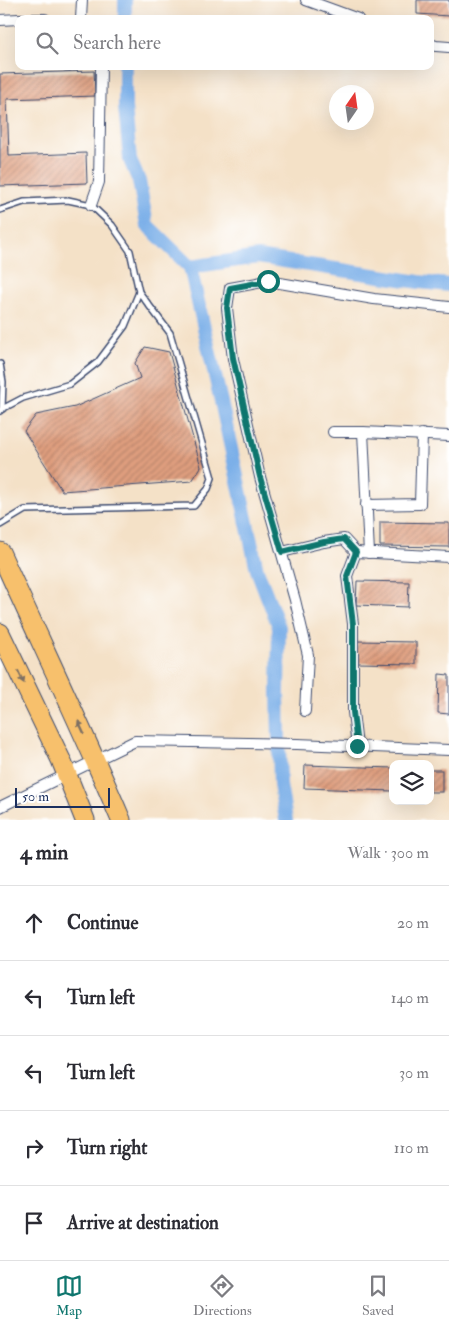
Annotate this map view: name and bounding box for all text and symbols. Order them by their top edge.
search box [15,15,434,70]
icon: search [33,29,61,57]
text: Search here [73,31,161,55]
north arrow [329,85,374,130]
route start [257,270,280,293]
one-way arrow [17,670,25,684]
one-way arrow [77,720,85,734]
route end [346,735,369,758]
map controls [389,760,434,805]
button: layers [389,760,434,805]
scale bar [15,785,110,808]
text: 50 m [22,788,49,805]
text: 4 min [20,839,68,866]
text: Walk · 300 m [348,843,429,863]
icon: ahead [20,909,48,937]
text: Continue [67,911,138,935]
text: 20 m [397,913,429,933]
icon: left [20,984,48,1012]
text: Turn left [67,986,135,1010]
text: 140 m [391,988,429,1008]
icon: left [20,1059,48,1087]
text: Turn left [67,1061,135,1085]
text: 30 m [399,1063,429,1083]
icon: right [20,1134,48,1162]
text: Turn right [67,1136,147,1160]
text: 110 m [394,1138,429,1158]
icon: arrive [20,1209,48,1237]
text: Arrive at destination [67,1211,219,1235]
tab: Map [55,1272,83,1319]
tab: Directions [193,1272,252,1319]
tab: Saved [362,1272,394,1319]

